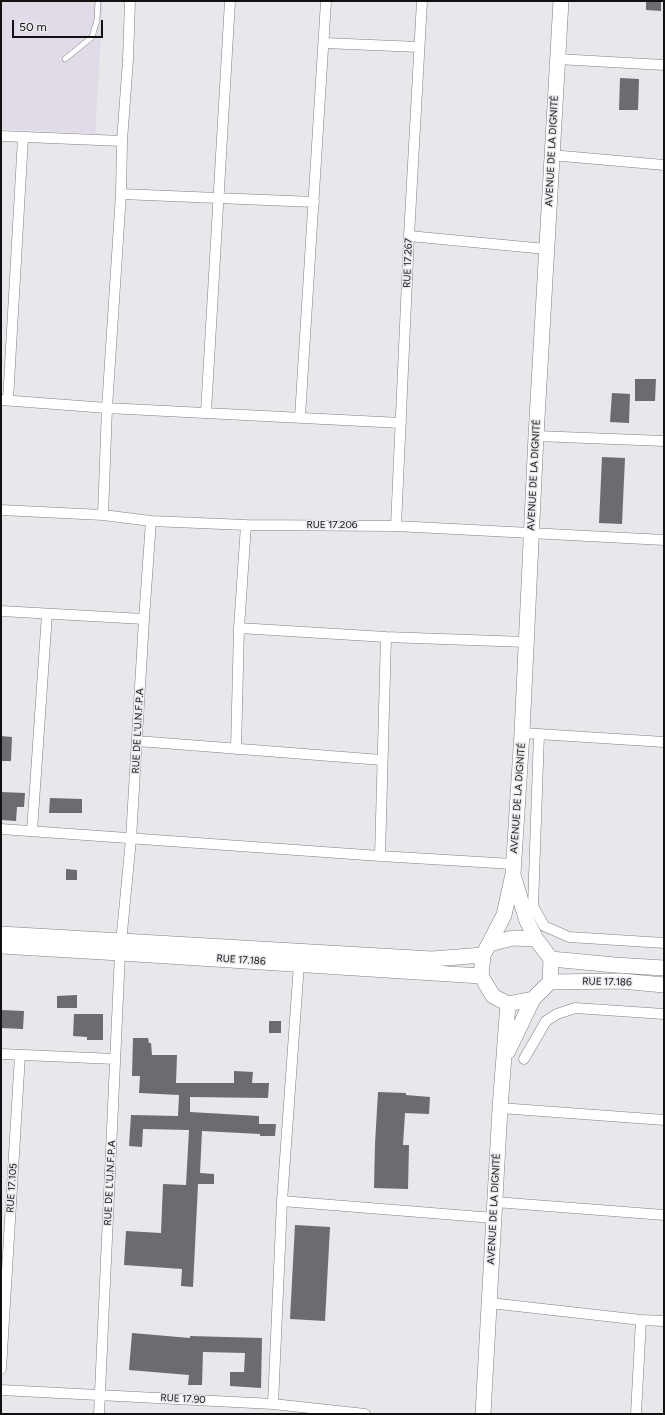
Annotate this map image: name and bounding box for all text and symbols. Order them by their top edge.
scale bar [14,12,105,38]
text: 50 m [19,20,47,34]
street label: AVENUE DE LA DIGNITÉ [543,95,561,207]
street label: RUE 17.267 [401,238,415,288]
street label: AVENUE DE LA DIGNITÉ [525,419,543,531]
street label: RUE 17.206 [307,519,357,531]
street label: RUE DE L'U.N.F.P.A [130,688,146,774]
street label: AVENUE DE LA DIGNITÉ [508,742,528,854]
street label: RUE 17.186 [216,952,266,968]
street label: RUE 17.186 [582,976,632,988]
street label: RUE DE L'U.N.F.P.A [102,1140,118,1226]
street label: AVENUE DE LA DIGNITÉ [485,1153,503,1265]
street label: RUE 17.105 [4,1163,20,1213]
street label: RUE 17.90 [160,1392,206,1406]

